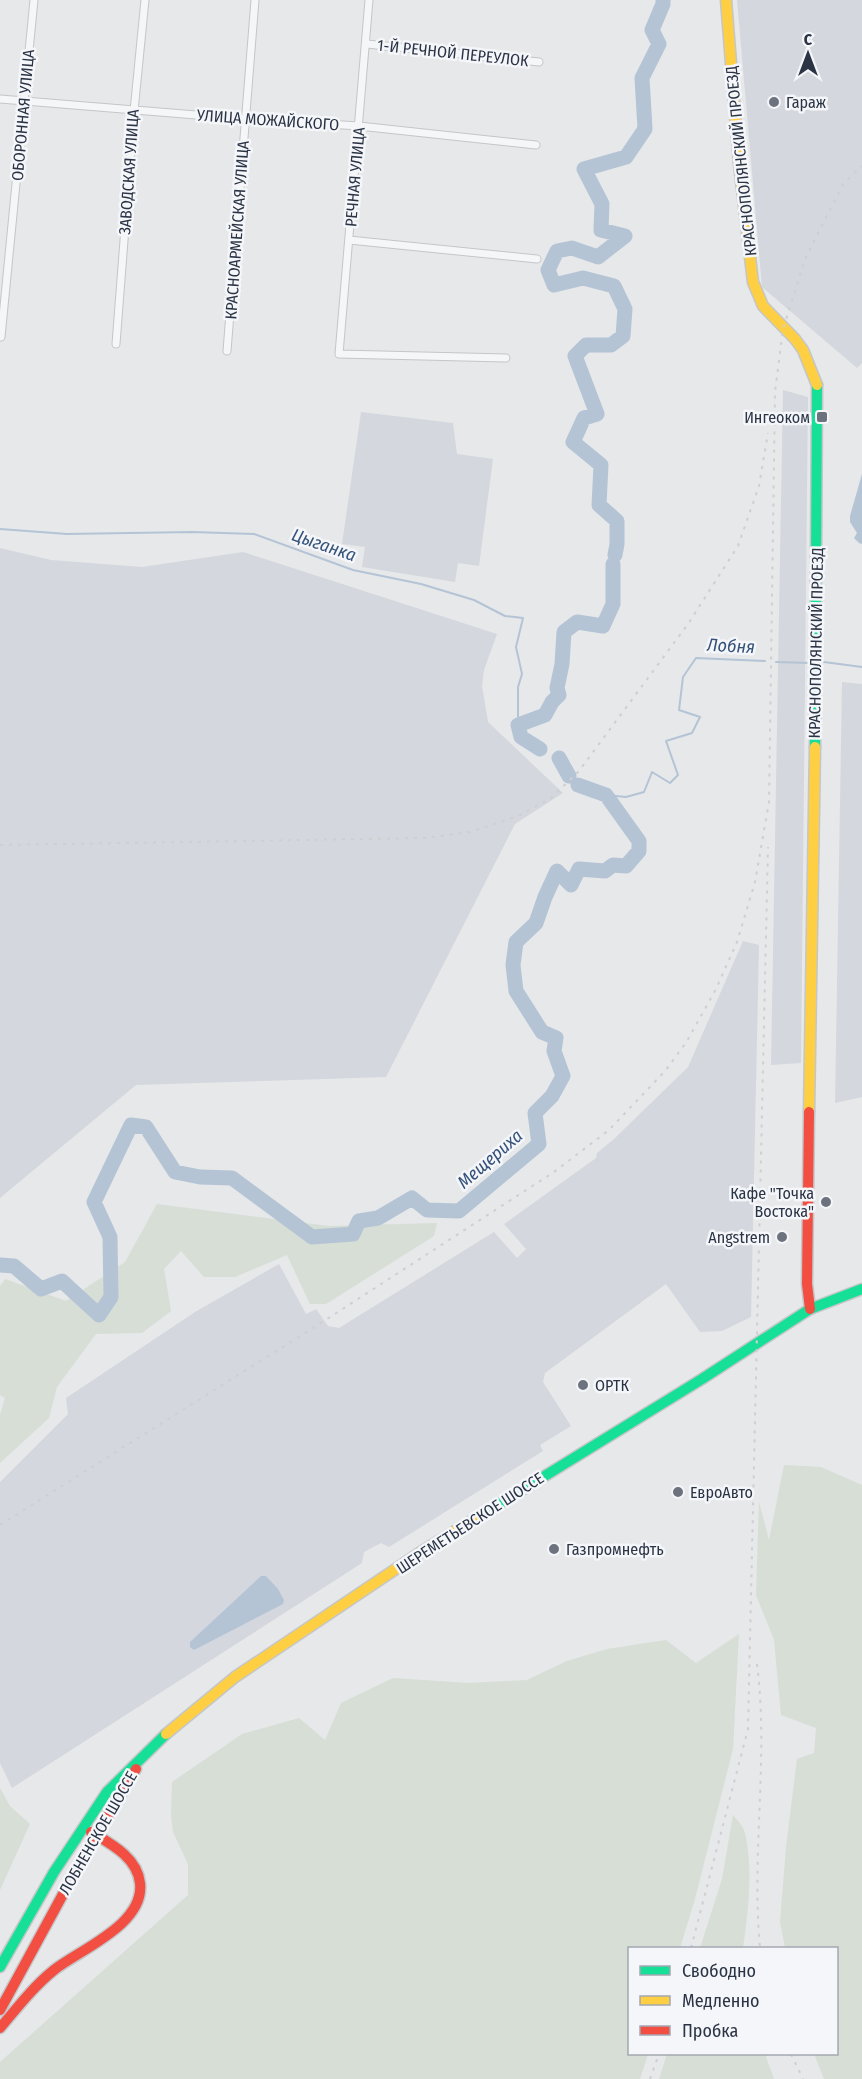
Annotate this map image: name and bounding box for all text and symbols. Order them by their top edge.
north arrow [778,24,838,84]
text: С [804,30,813,49]
street label: 1-Й РЕЧНОЙ ПЕРЕУЛОК [376,36,530,70]
street label: ОБОРОННАЯ УЛИЦА [8,48,38,182]
street label: КРАСНОПОЛЯНСКИЙ ПРОЕЗД [722,65,760,257]
place label: Гараж [786,93,827,112]
marker: Гараж [767,95,781,109]
street label: УЛИЦА МОЖАЙСКОГО [195,105,340,134]
street label: ЗАВОДСКАЯ УЛИЦА [115,108,143,235]
street label: РЕЧНАЯ УЛИЦА [341,126,369,228]
street label: КРАСНОАРМЕЙСКАЯ УЛИЦА [221,139,253,320]
place label: Ингеоком [744,408,810,427]
marker: Ингеоком [815,410,829,424]
water label: Цыганка [289,524,359,566]
street label: КРАСНОПОЛЯНСКИЙ ПРОЕЗД [805,547,827,739]
water label: Лобня [706,634,756,658]
water label: Мещериха [453,1125,527,1193]
place label: Кафе "Точка Востока" [730,1184,814,1221]
marker: Кафе "Точка Востока" [819,1195,833,1209]
place label: Angstrem [708,1228,770,1247]
marker: Angstrem [775,1230,789,1244]
place label: ОРТК [595,1376,629,1395]
marker: ОРТК [576,1378,590,1392]
street label: ШЕРЕМЕТЬЕВСКОЕ ШОССЕ [393,1468,547,1578]
place label: ЕвроАвто [690,1483,753,1502]
marker: ЕвроАвто [671,1485,685,1499]
place label: Газпромнефть [566,1540,664,1559]
marker: Газпромнефть [547,1542,561,1556]
street label: ЛОБНЕНСКОЕ ШОССЕ [55,1768,141,1898]
legend [628,1947,838,2055]
text: Свободно [682,1960,756,1982]
text: Медленно [682,1990,760,2012]
text: Пробка [682,2020,738,2042]

